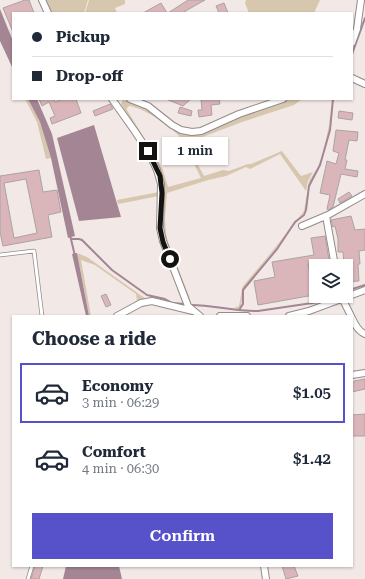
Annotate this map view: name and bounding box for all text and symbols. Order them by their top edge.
text: Pickup [56,28,110,46]
text: Drop-off [56,67,123,85]
callout: 1 min [162,137,228,165]
route end [139,142,157,160]
text: 1 min [177,143,213,158]
route start [161,250,179,268]
map controls [309,259,353,303]
button: layers [309,259,353,303]
text: Choose a ride [32,328,156,349]
icon: car [34,375,70,411]
text: Economy [82,377,153,395]
text: $1.05 [293,384,331,402]
text: 3 min · 06:29 [82,395,159,410]
icon: car [34,441,70,477]
text: Comfort [82,443,146,461]
text: $1.42 [293,450,331,468]
text: 4 min · 06:30 [82,461,159,476]
button: Confirm [32,513,333,559]

